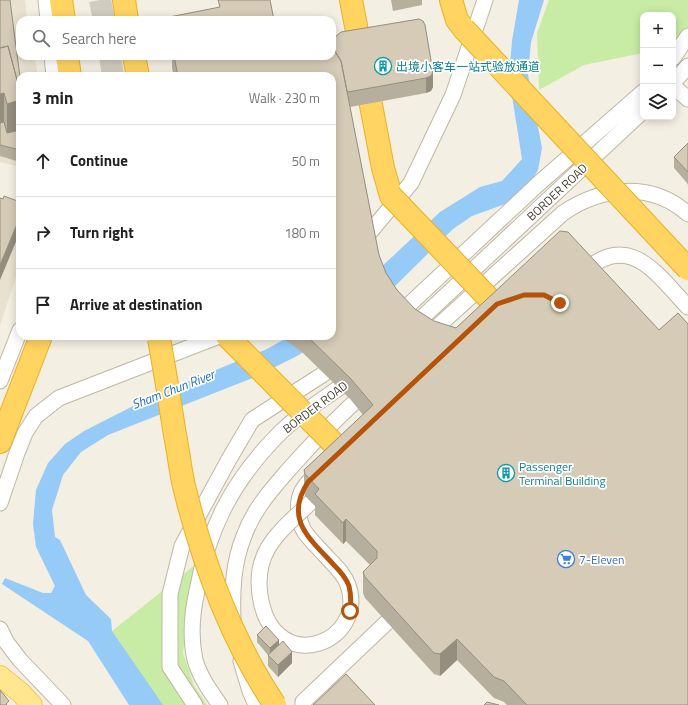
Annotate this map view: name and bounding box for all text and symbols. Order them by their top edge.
map controls [640,12,676,120]
button: + [640,12,676,48]
search box [16,16,336,60]
icon: search [30,27,52,49]
text: Search here [62,27,136,50]
button: − [640,48,676,84]
building icon: 出境小客车一站式验放通道 [373,56,393,76]
place label: 出境小客车一站式验放通道 [396,57,540,76]
button: layers [640,84,676,120]
text: 3 min [32,85,73,111]
text: Walk · 230 m [249,88,320,108]
text: Continue [70,149,128,172]
icon: ahead [32,150,54,172]
text: 50 m [292,151,320,171]
street label: BORDER ROAD [522,159,592,225]
text: Turn right [70,221,134,244]
icon: right [32,222,54,244]
text: 180 m [284,223,320,243]
text: Arrive at destination [70,293,203,316]
icon: arrive [32,294,54,316]
route end [551,294,569,312]
water label: Sham Chun River [129,363,219,414]
street label: BORDER ROAD [278,376,352,438]
place label: Passenger Terminal Building [519,457,606,490]
building icon: Passenger Terminal Building [496,463,516,483]
supermarket icon: 7-Eleven [556,549,576,569]
place label: 7-Eleven [579,550,625,569]
route start [341,602,359,620]

